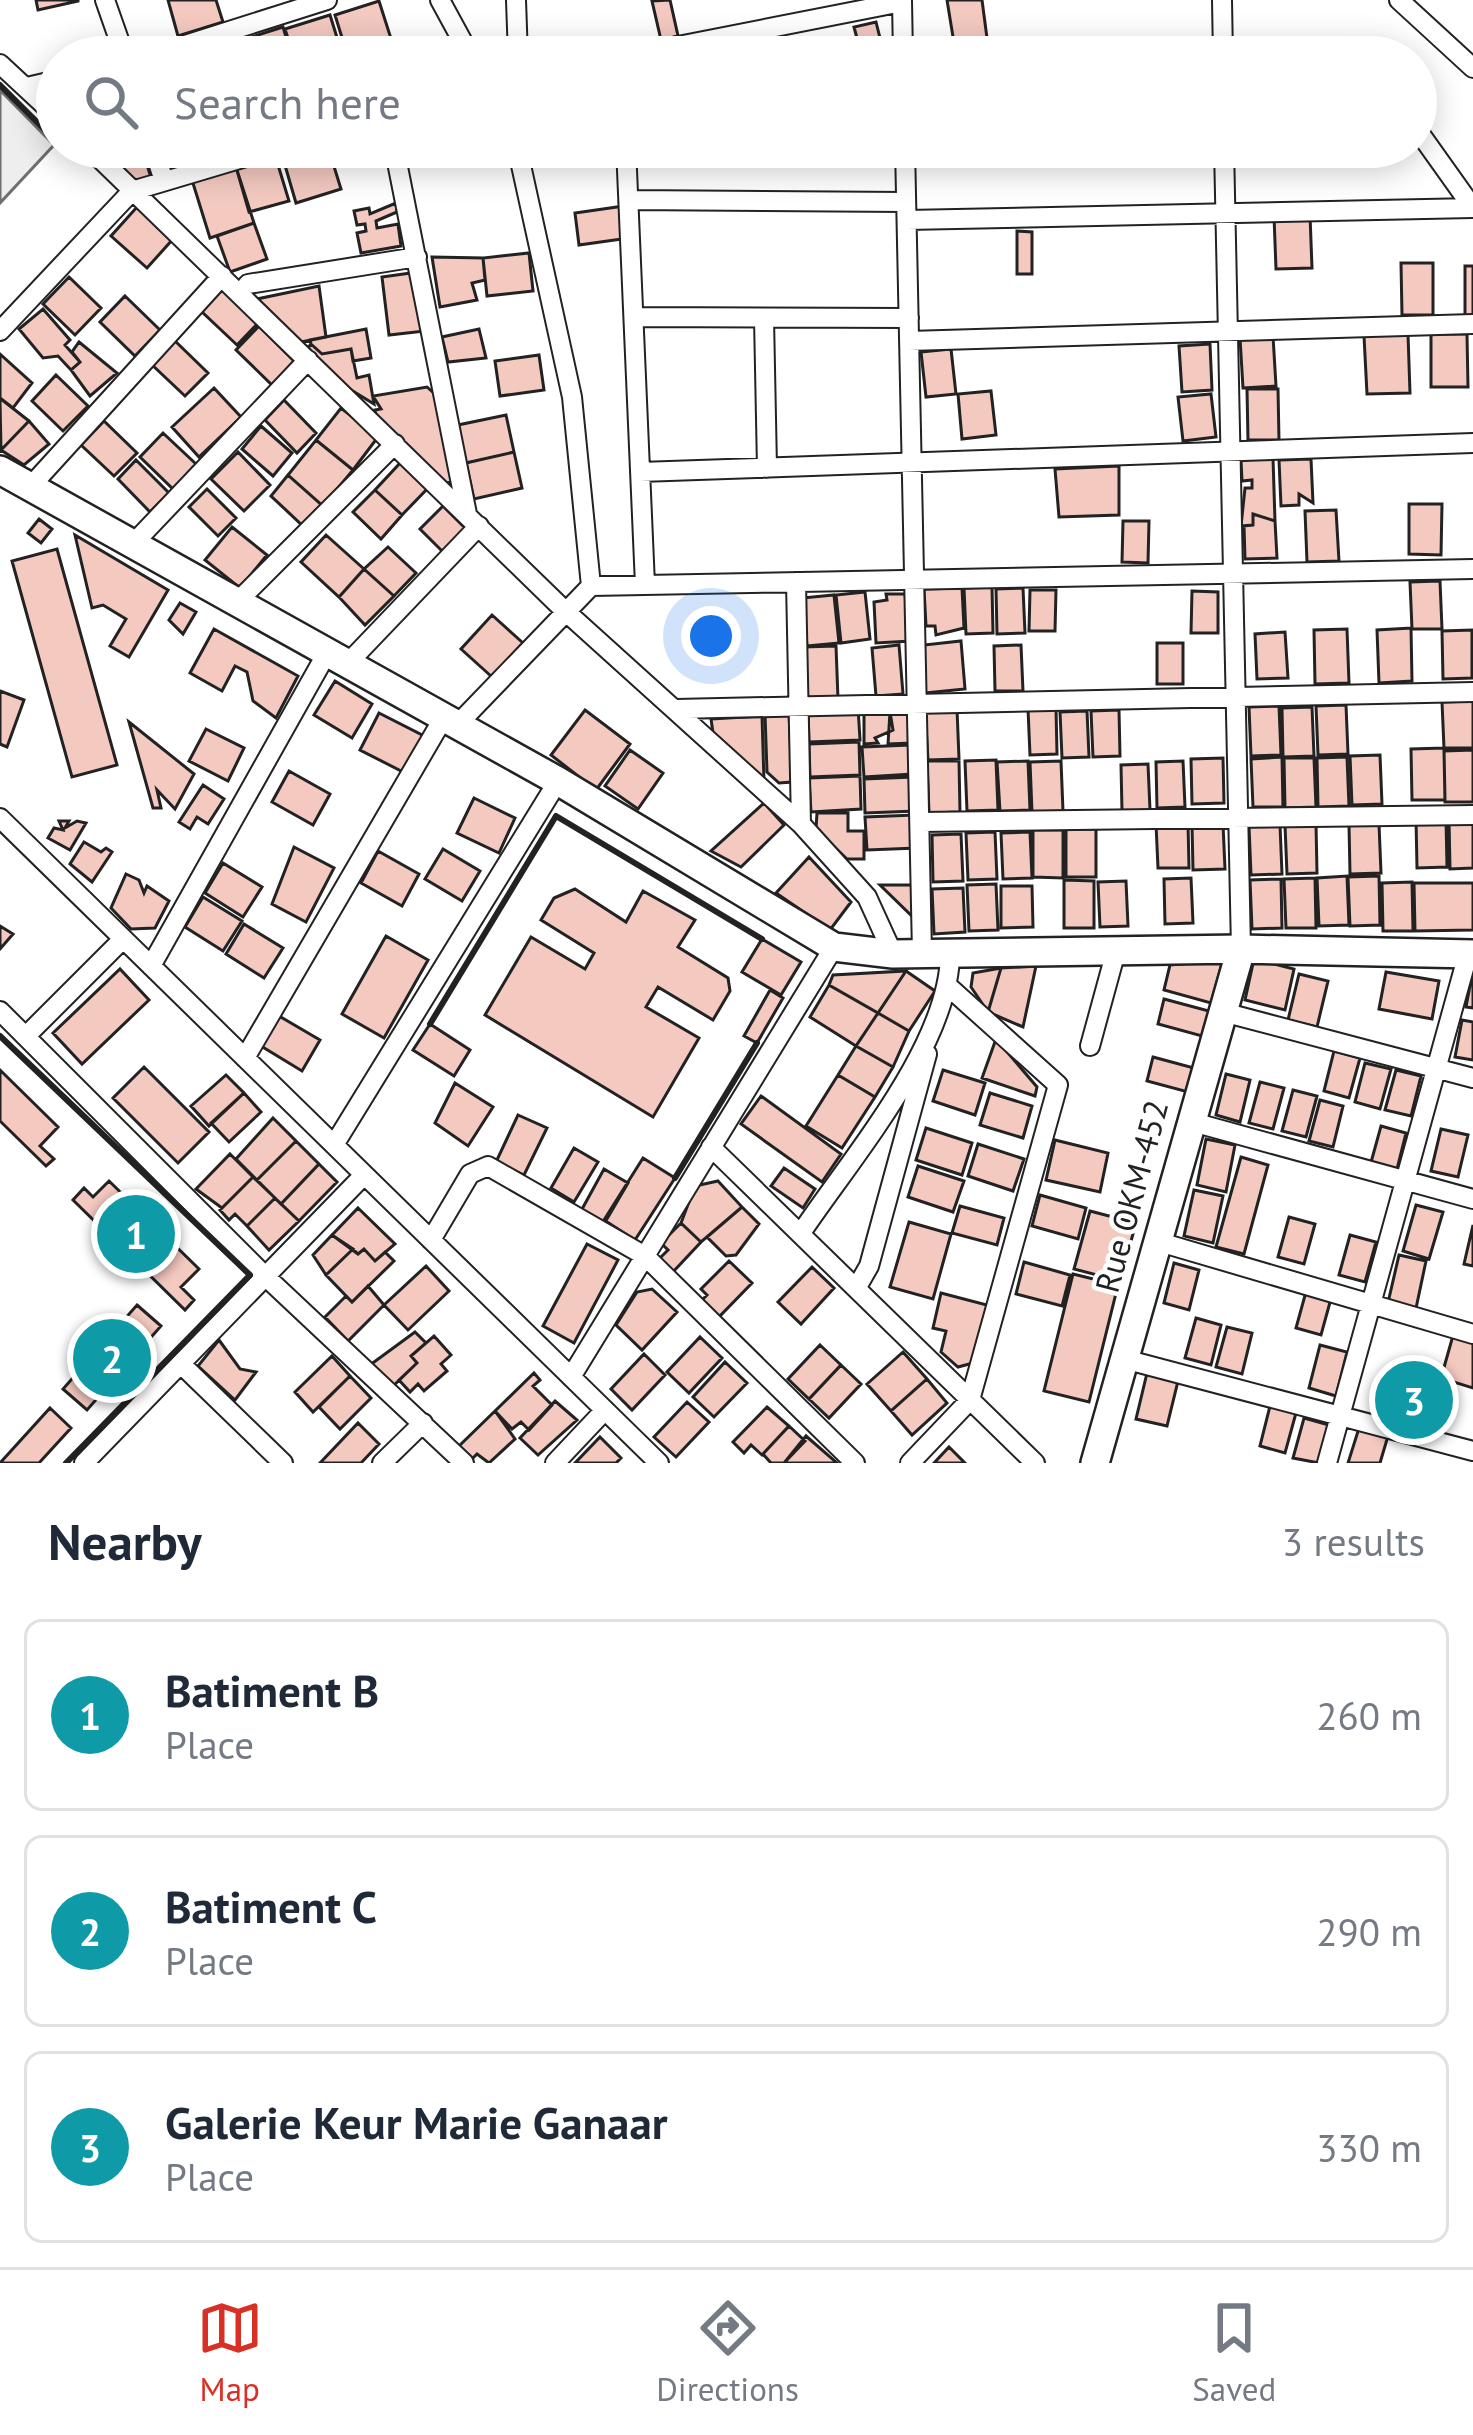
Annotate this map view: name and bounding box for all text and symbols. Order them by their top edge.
search box [36,36,1437,168]
icon: search [78,69,144,135]
text: Search here [174,73,401,131]
your location [681,606,741,666]
street label: Rue OKM-452 [1085,1095,1177,1297]
pin: 1 [97,1189,175,1279]
pin: 2 [73,1313,151,1403]
pin: 3 [1375,1355,1453,1445]
text: Nearby [48,1508,202,1574]
text: 3 results [1282,1516,1425,1567]
text: Batiment B [165,1661,379,1719]
text: 1 [79,1690,101,1741]
text: 260 m [1316,1690,1422,1741]
text: Place [165,1719,254,1770]
text: Batiment C [165,1877,377,1935]
text: 2 [79,1906,101,1957]
text: 290 m [1316,1906,1422,1957]
text: Place [165,1935,254,1986]
text: Galerie Keur Marie Ganaar [165,2093,668,2151]
text: 3 [79,2122,101,2173]
text: 330 m [1316,2122,1422,2173]
text: Place [165,2151,254,2202]
tab: Map [197,2295,263,2410]
tab: Directions [656,2295,799,2410]
tab: Saved [1192,2295,1276,2410]

